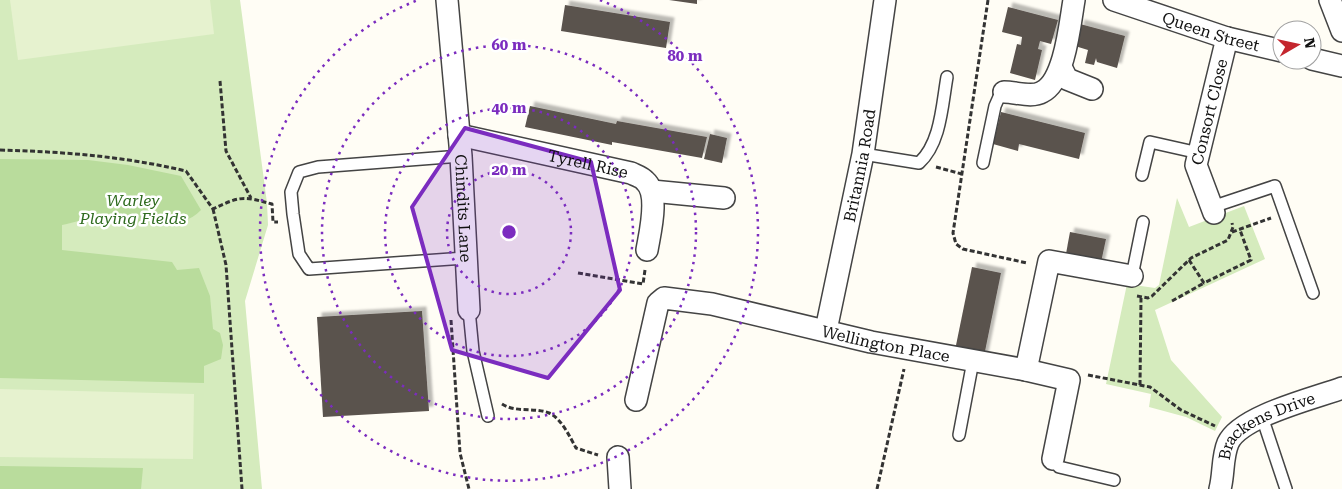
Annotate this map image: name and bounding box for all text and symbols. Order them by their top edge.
street label: Queen Street [1160,8,1261,55]
north arrow [1272,20,1322,70]
text: 60 m [491,36,527,54]
text: N [1301,36,1319,50]
text: 80 m [667,47,703,65]
street label: Consort Close [1187,57,1232,167]
text: 40 m [491,99,527,117]
street label: Britannia Road [840,108,879,224]
street label: Tyrell Rise [546,146,630,182]
street label: Chindits Lane [451,154,476,263]
text: 20 m [491,161,527,179]
park label: Warley Playing Fields [79,191,186,228]
centre of rings [500,223,518,241]
street label: Wellington Place [820,322,952,366]
street label: Brackens Drive [1215,388,1318,461]

